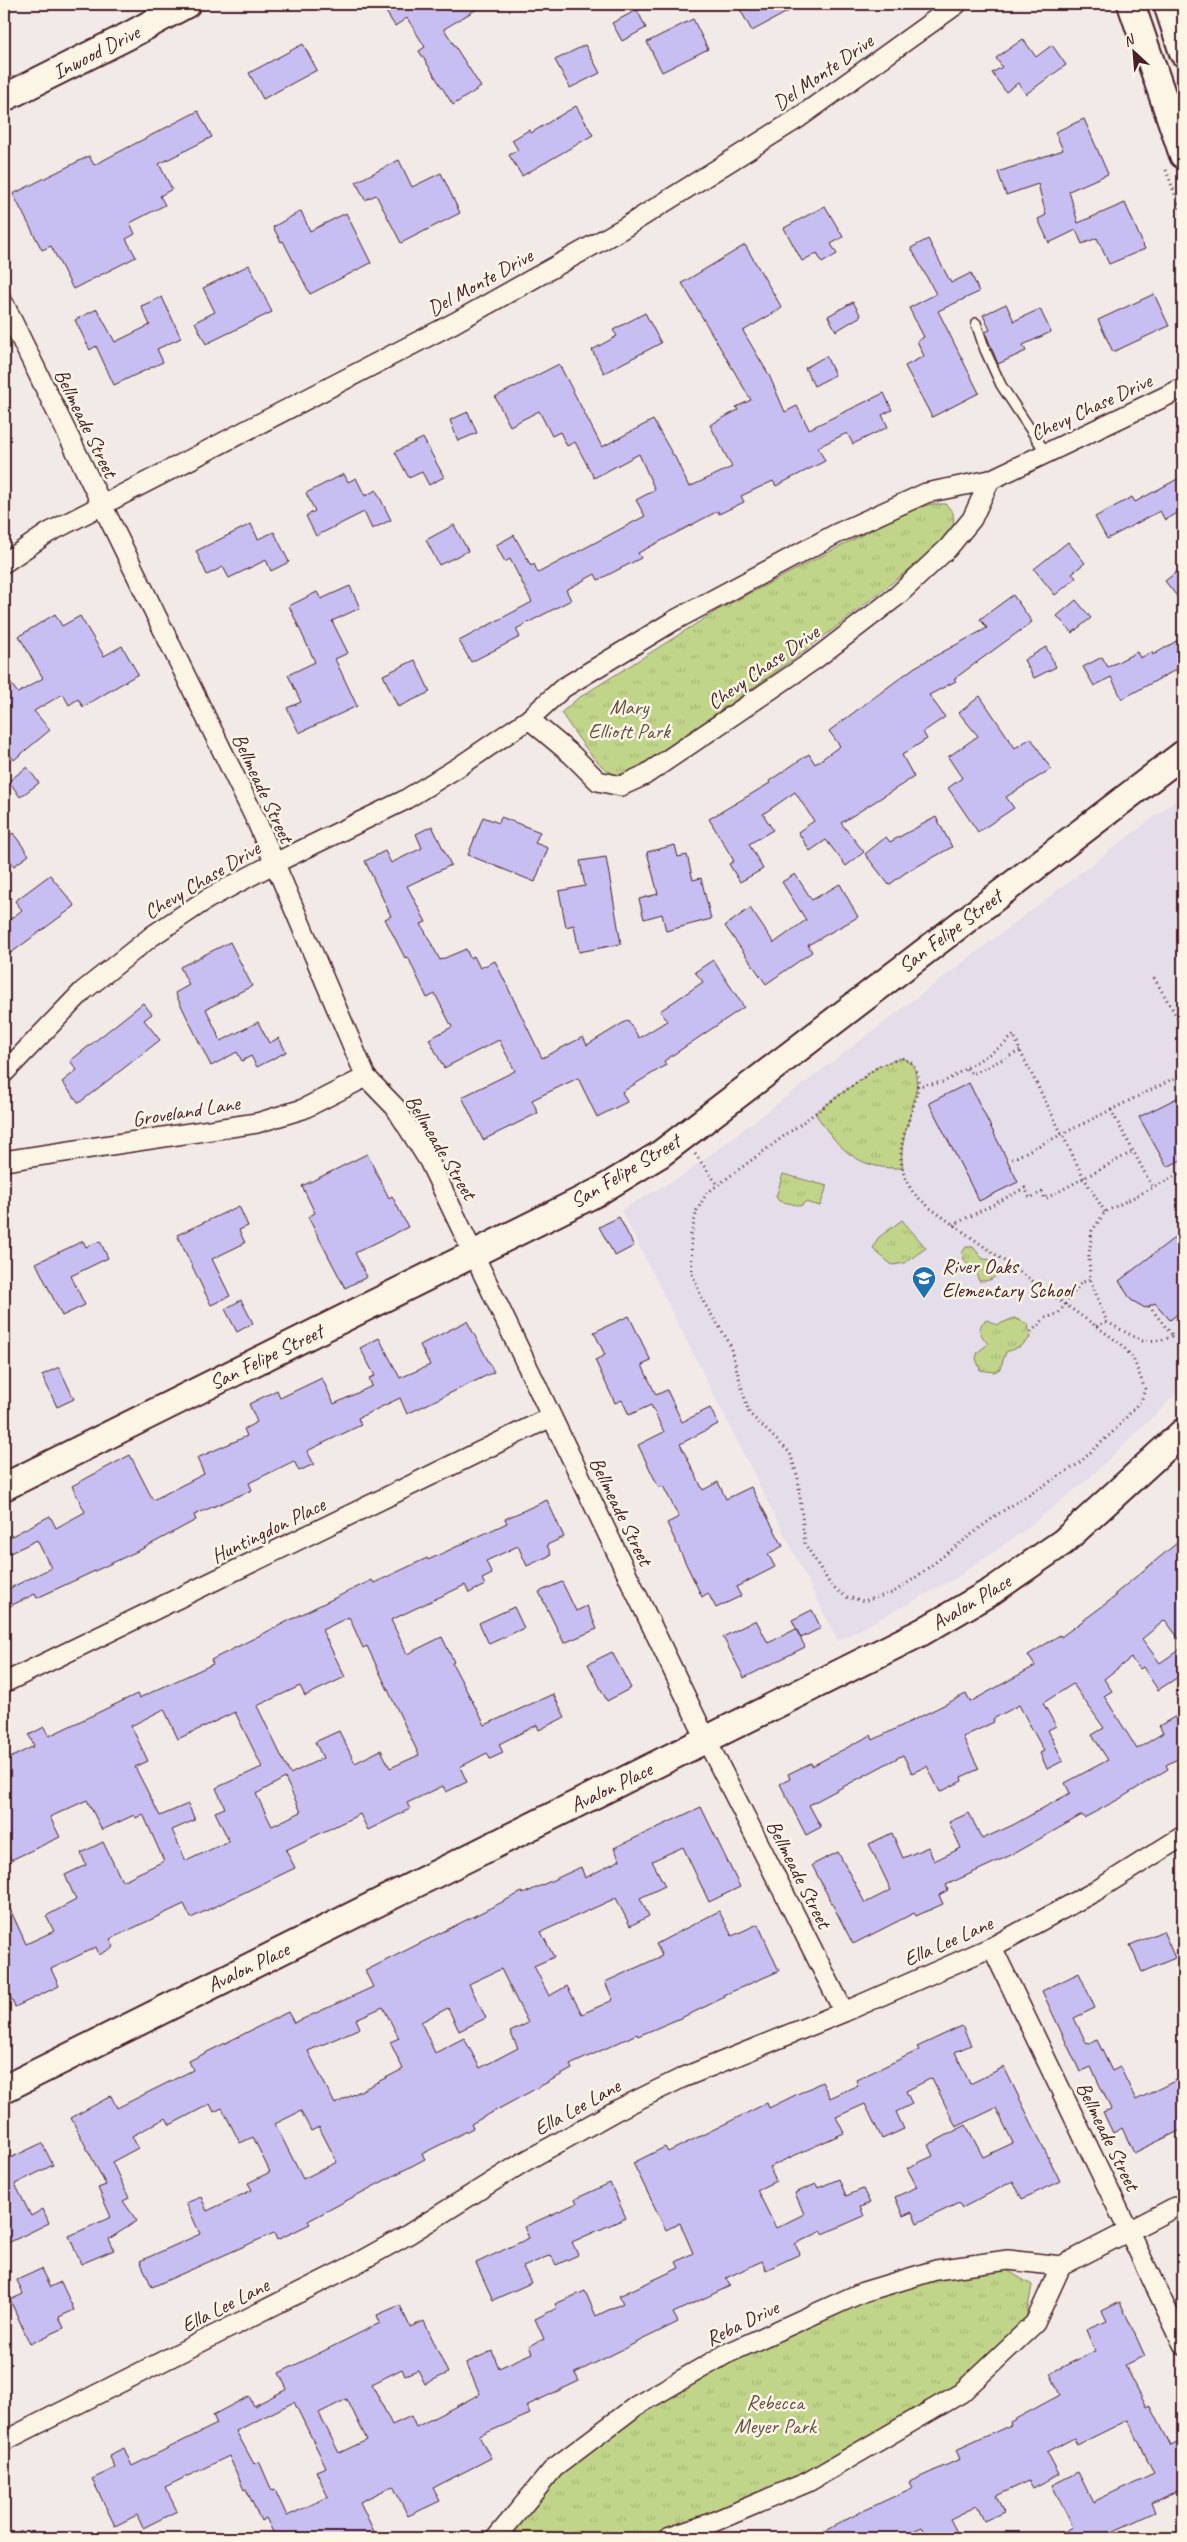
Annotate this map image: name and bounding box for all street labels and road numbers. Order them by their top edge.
street label: Inwood Drive [48,18,146,85]
street label: Del Monte Drive [768,27,879,116]
street label: Del Monte Drive [423,242,538,322]
street label: Bellmeade Street [49,364,124,483]
street label: Chevy Chase Drive [1026,367,1157,446]
street label: Chevy Chase Drive [702,618,825,715]
street label: Bellmeade Street [226,729,301,849]
street label: Chevy Chase Drive [139,835,266,925]
street label: San Felipe Street [893,882,1009,978]
street label: Groveland Lane [130,1090,243,1132]
street label: Bellmeade Street [400,1090,484,1206]
street label: San Felipe Street [566,1127,687,1214]
street label: San Felipe Street [205,1317,330,1396]
street label: Bellmeade Street [584,1452,659,1571]
street label: Huntingdon Place [207,1491,330,1569]
street label: Avalon Place [927,1567,1017,1636]
street label: Avalon Place [566,1755,658,1818]
street label: Bellmeade Street [761,1816,838,1934]
street label: Ella Lee Lane [900,1909,998,1972]
street label: Avalon Place [203,1935,295,1998]
street label: Ella Lee Lane [529,2072,626,2141]
street label: Bellmeade Street [1071,2077,1146,2196]
street label: Ella Lee Lane [177,2271,274,2338]
street label: Reba Drive [701,2293,785,2352]

